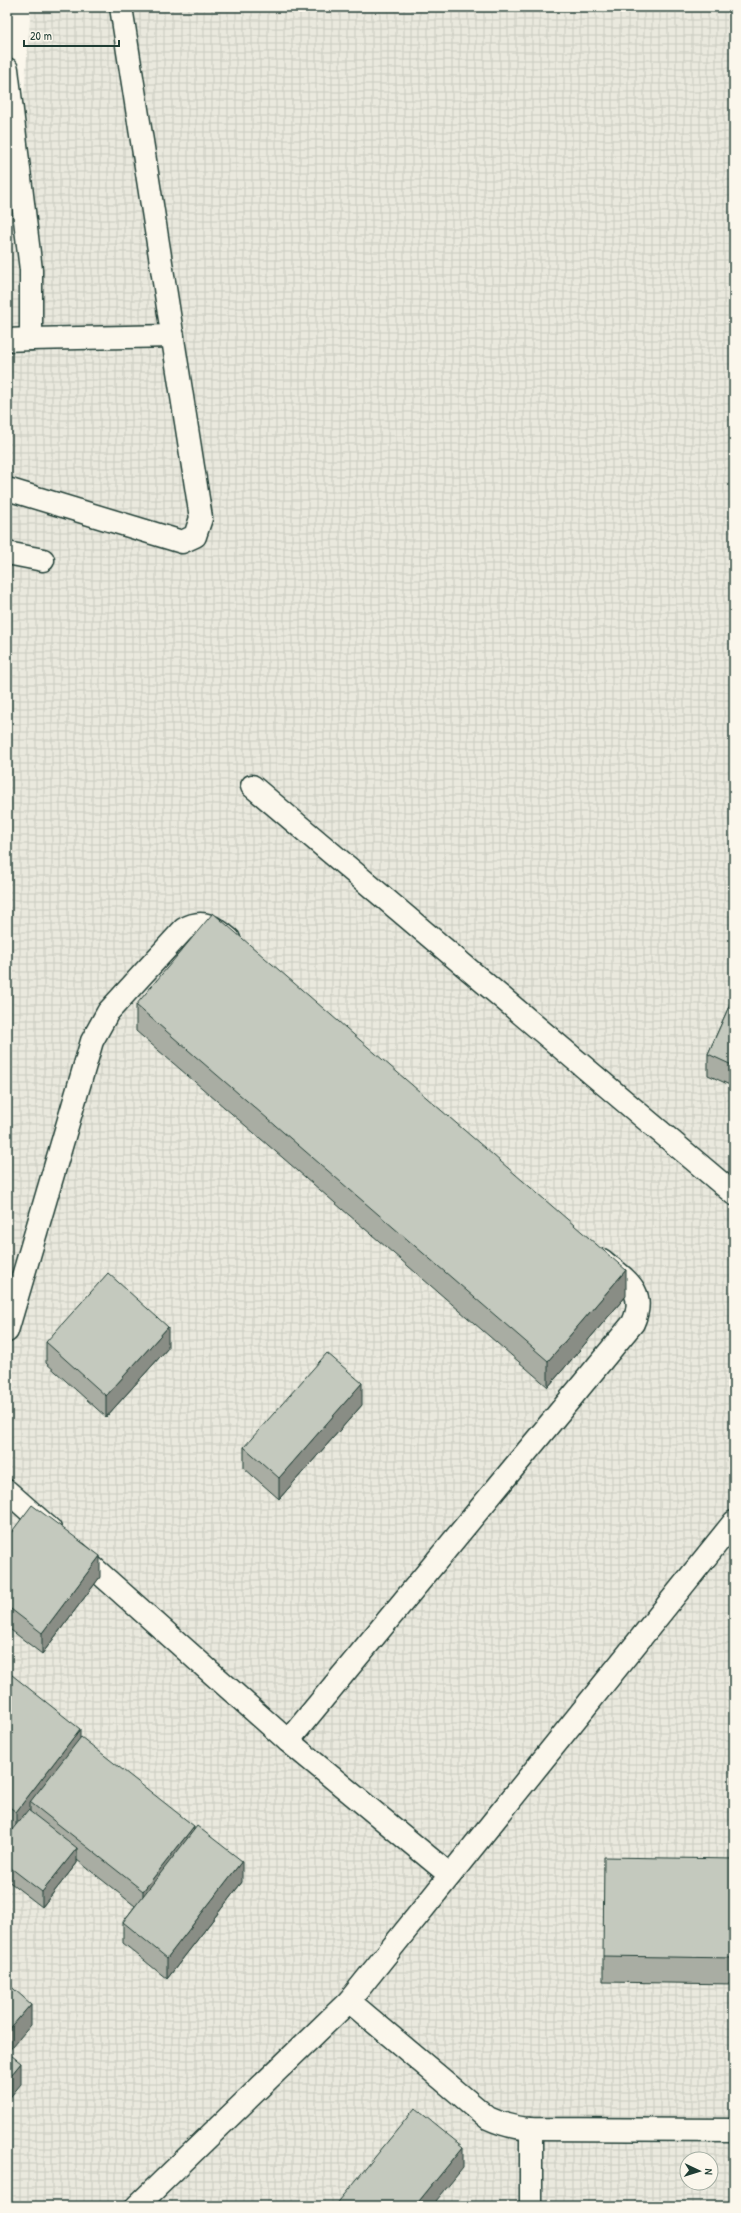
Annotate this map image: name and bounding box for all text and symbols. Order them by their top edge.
scale bar [24,22,119,48]
text: 20 m [30,27,52,44]
north arrow [679,2151,719,2191]
text: N [702,2168,716,2175]

